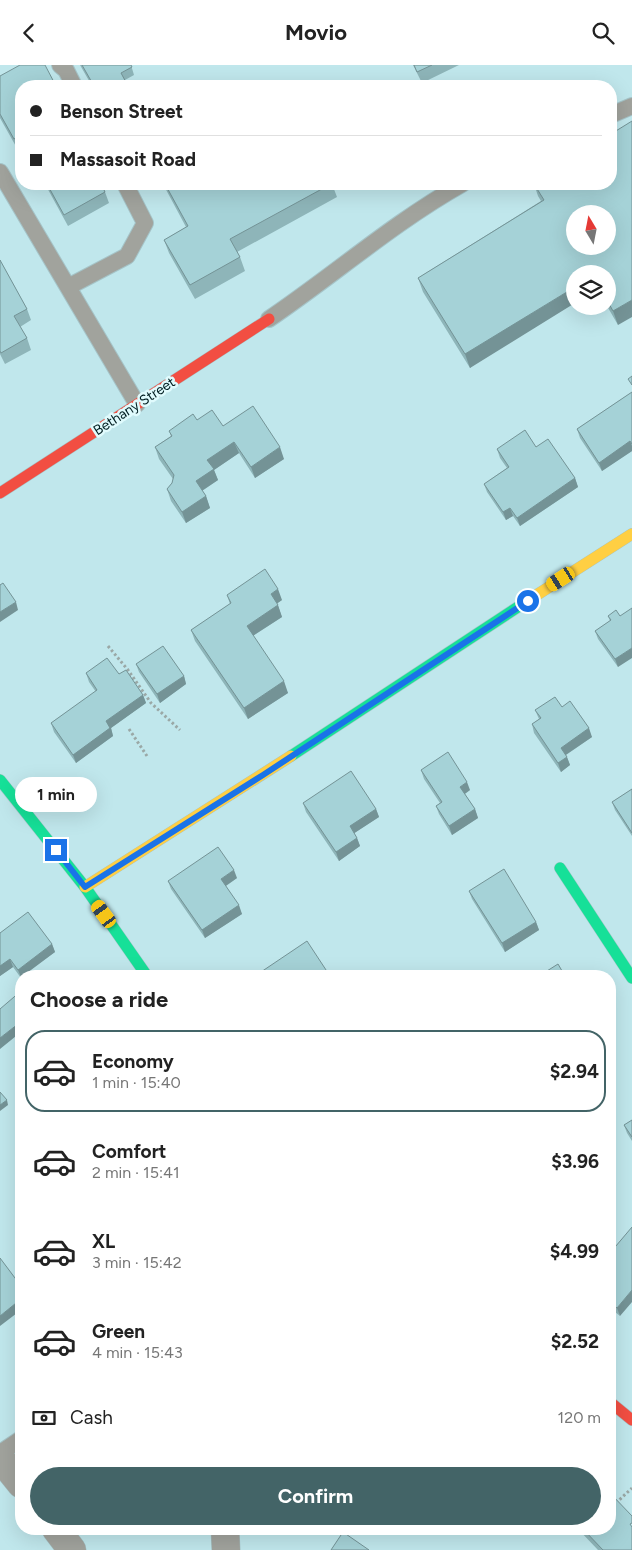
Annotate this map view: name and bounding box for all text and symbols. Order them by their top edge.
icon: back [15,19,43,47]
text: Movio [285,19,347,46]
icon: search [589,19,617,47]
text: Benson Street [60,100,183,123]
text: Massasoit Road [60,148,196,171]
north arrow [566,205,616,255]
map controls [566,205,616,315]
button: layers [566,265,616,315]
street label: Bethany Street [90,374,178,439]
car [544,565,577,593]
route start [517,590,539,612]
callout: 1 min [15,777,97,813]
text: 1 min [37,785,75,804]
route end [45,839,67,861]
car [89,897,118,931]
text: Choose a ride [30,986,168,1013]
icon: car [32,1049,77,1094]
text: Economy [92,1050,174,1073]
text: $2.94 [550,1060,599,1083]
text: 1 min · 15:40 [92,1073,181,1092]
icon: car [32,1139,77,1184]
text: Comfort [92,1140,167,1163]
text: $3.96 [551,1150,599,1173]
text: 2 min · 15:41 [92,1163,180,1182]
icon: car [32,1229,77,1274]
text: XL [92,1230,115,1253]
text: $4.99 [550,1240,599,1263]
text: 3 min · 15:42 [92,1253,182,1272]
icon: car [32,1319,77,1364]
text: Green [92,1320,145,1343]
text: $2.52 [551,1330,599,1353]
text: 4 min · 15:43 [92,1343,183,1362]
icon: cash [30,1404,58,1432]
text: Cash [70,1406,113,1429]
text: 120 m [558,1408,601,1427]
button: Confirm [30,1467,601,1525]

